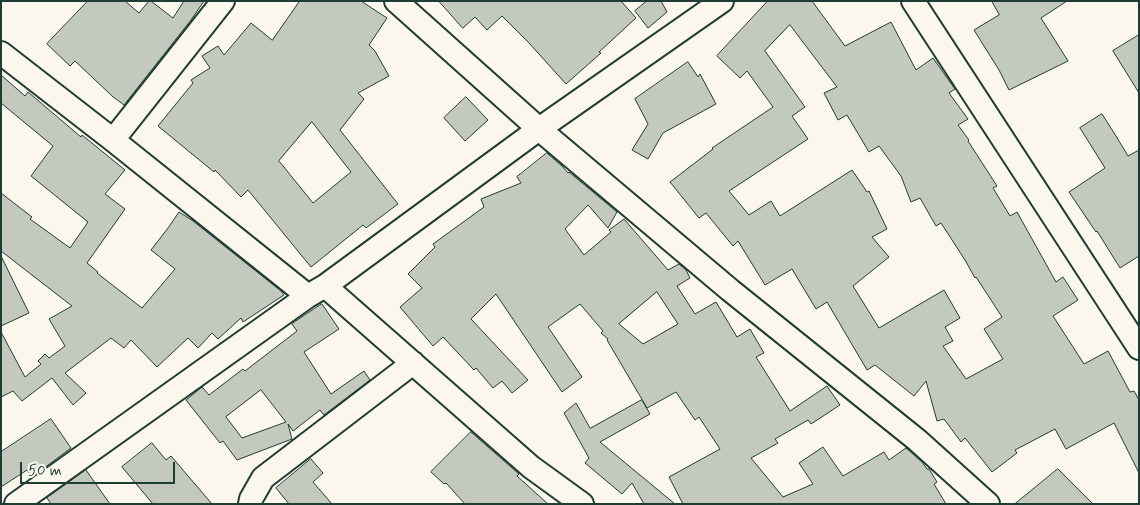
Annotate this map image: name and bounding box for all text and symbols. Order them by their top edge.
scale bar [22,452,178,484]
text: 50 m [28,461,62,481]

